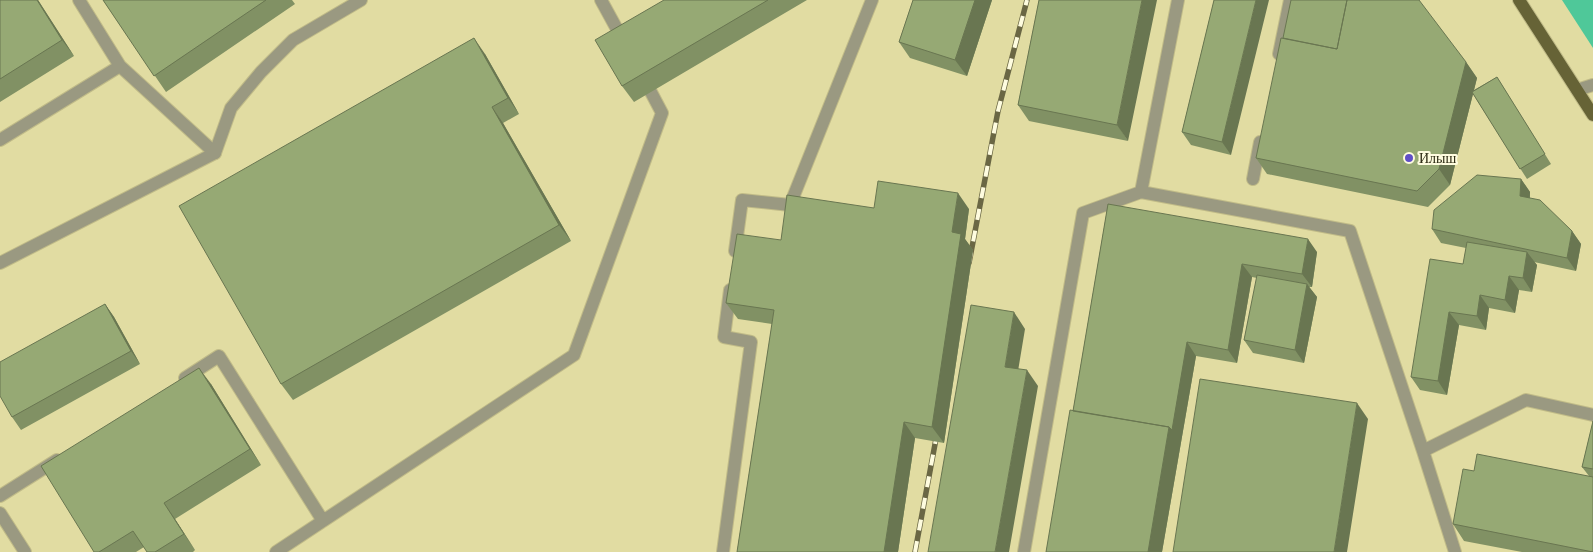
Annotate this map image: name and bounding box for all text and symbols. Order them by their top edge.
place label: Илыш [1419,151,1457,166]
marker: Илыш [1403,152,1415,164]

